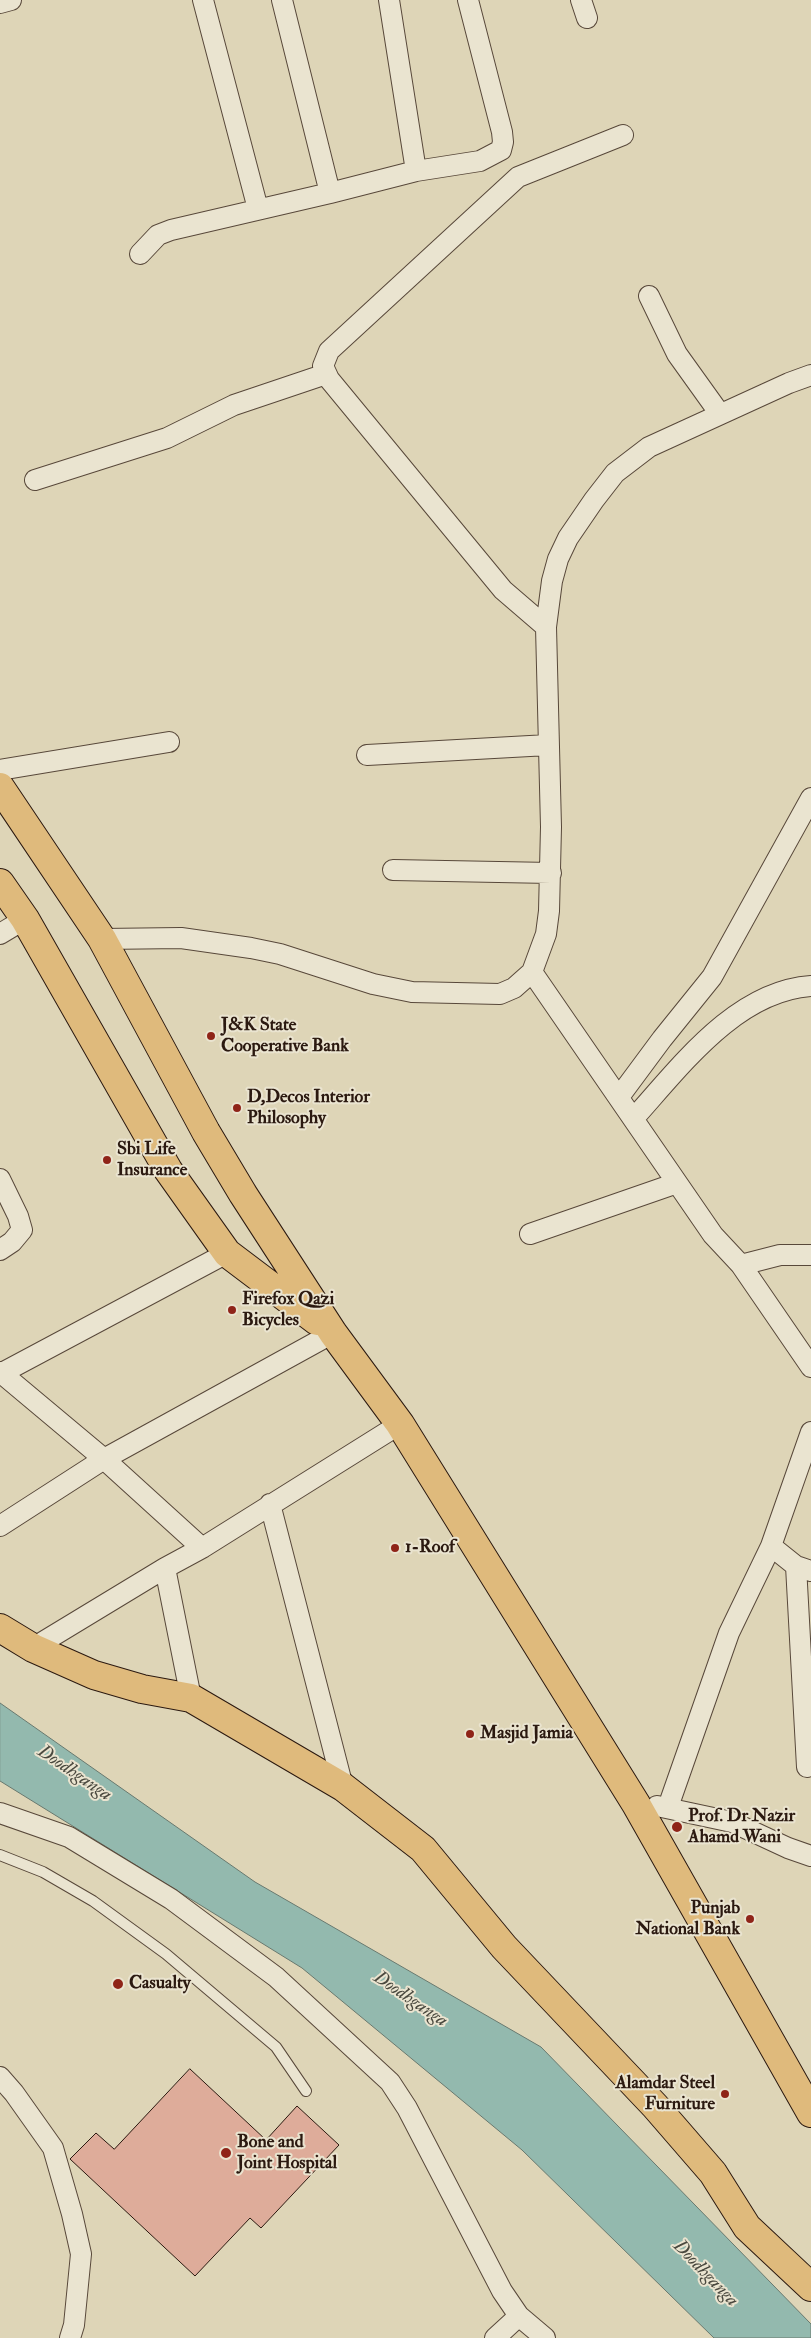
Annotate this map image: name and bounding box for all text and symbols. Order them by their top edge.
place label: J&K State Cooperative Bank [221,1015,349,1058]
marker: J&K State Cooperative Bank [205,1030,217,1042]
place label: D,Decos Interior Philosophy [247,1087,370,1130]
marker: D,Decos Interior Philosophy [231,1102,243,1114]
place label: Sbi Life Insurance [117,1139,187,1182]
marker: Sbi Life Insurance [101,1154,113,1166]
place label: Firefox Qazi Bicycles [242,1289,334,1332]
marker: Firefox Qazi Bicycles [226,1304,238,1316]
place label: 1-Roof [405,1537,455,1559]
marker: 1-Roof [389,1542,401,1554]
place label: Masjid Jamia [480,1723,573,1745]
marker: Masjid Jamia [464,1728,476,1740]
water label: Doodhganga [33,1741,115,1807]
place label: Prof. Dr Nazir Ahamd Wani [688,1806,795,1848]
marker: Prof. Dr Nazir Ahamd Wani [670,1820,684,1834]
place label: Punjab National Bank [636,1898,740,1940]
marker: Punjab National Bank [744,1913,756,1925]
water label: Doodhganga [369,1967,451,2033]
place label: Casualty [129,1973,191,1995]
marker: Casualty [111,1977,125,1991]
place label: Alamdar Steel Furniture [615,2073,715,2116]
marker: Alamdar Steel Furniture [719,2088,731,2100]
place label: Bone and Joint Hospital [237,2132,337,2174]
marker: Bone and Joint Hospital [219,2146,233,2160]
water label: Doodhganga [667,2236,743,2312]

